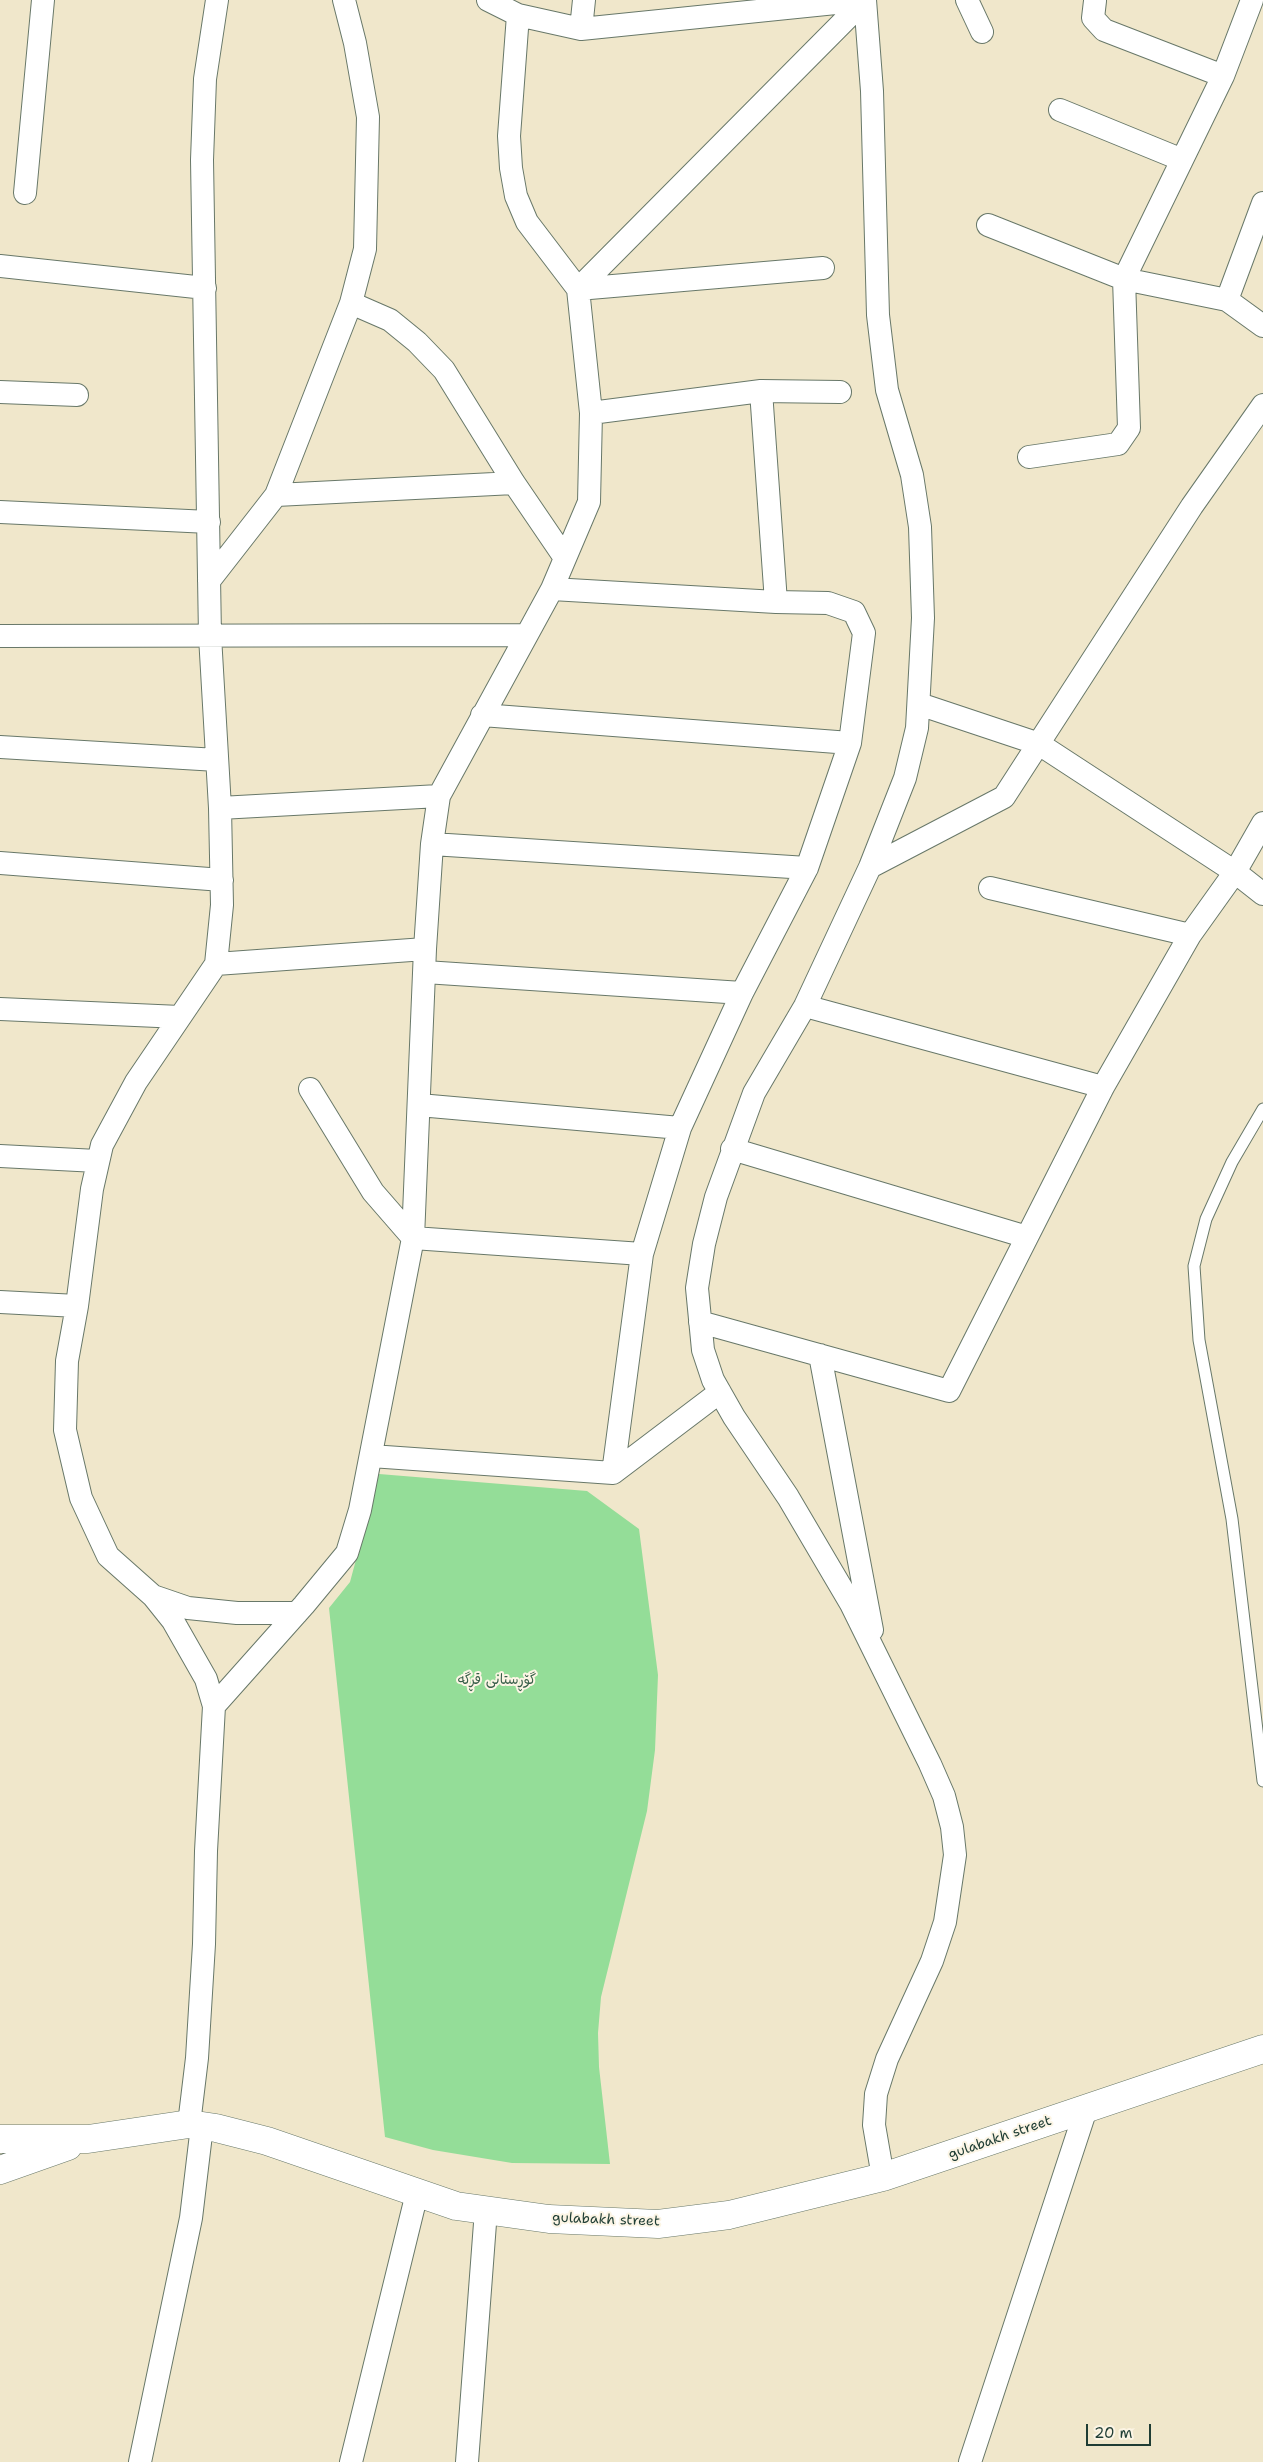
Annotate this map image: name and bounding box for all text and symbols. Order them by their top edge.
park label: گۆڕستانی قڕگە [458,1672,536,1688]
street label: gulabakh street [946,2113,1054,2163]
street label: gulabakh street [552,2210,660,2230]
scale bar [1088,2414,1153,2446]
text: 20 m [1094,2423,1133,2443]

